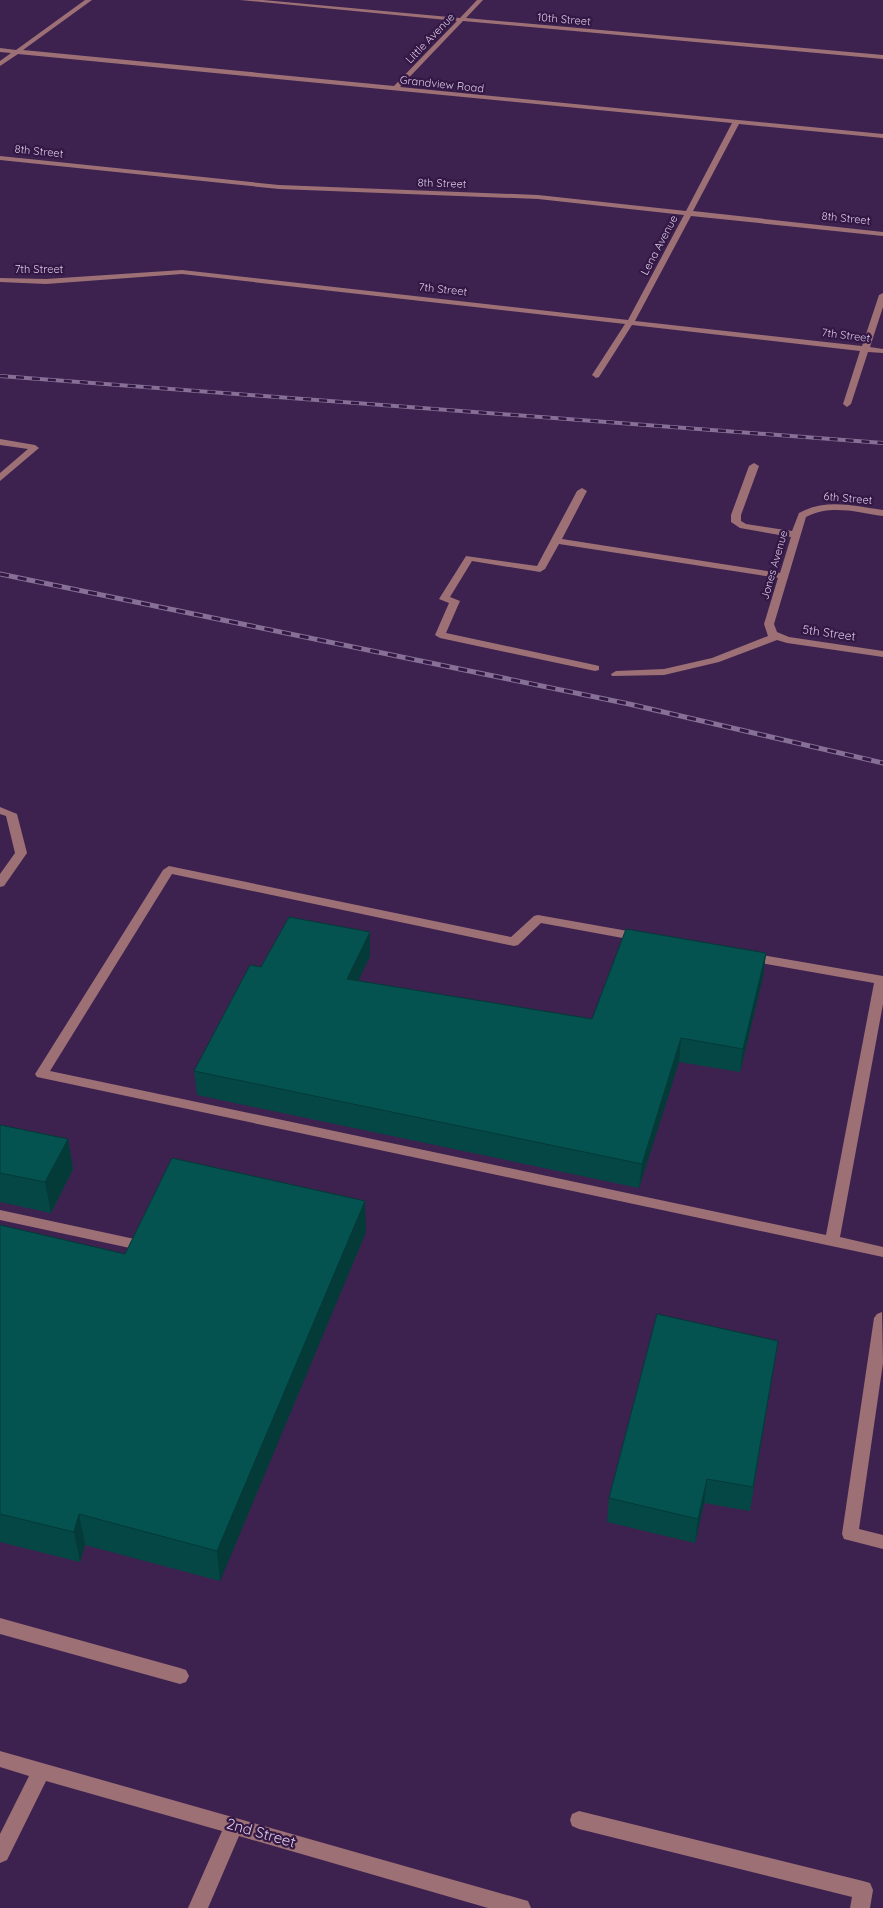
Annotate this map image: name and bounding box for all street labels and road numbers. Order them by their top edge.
street label: Little Avenue [402,10,458,66]
street label: 10th Street [537,10,592,28]
street label: Grandview Road [399,73,485,95]
street label: 8th Street [14,141,64,161]
street label: 8th Street [417,175,467,191]
street label: 8th Street [821,208,871,228]
street label: Lena Avenue [637,213,681,277]
street label: 7th Street [15,262,64,276]
street label: 7th Street [418,279,468,299]
street label: 7th Street [821,325,871,345]
street label: 6th Street [823,489,873,507]
street label: Jones Avenue [757,529,791,601]
street label: 5th Street [802,621,857,644]
street label: 2nd Street [224,1814,298,1851]

